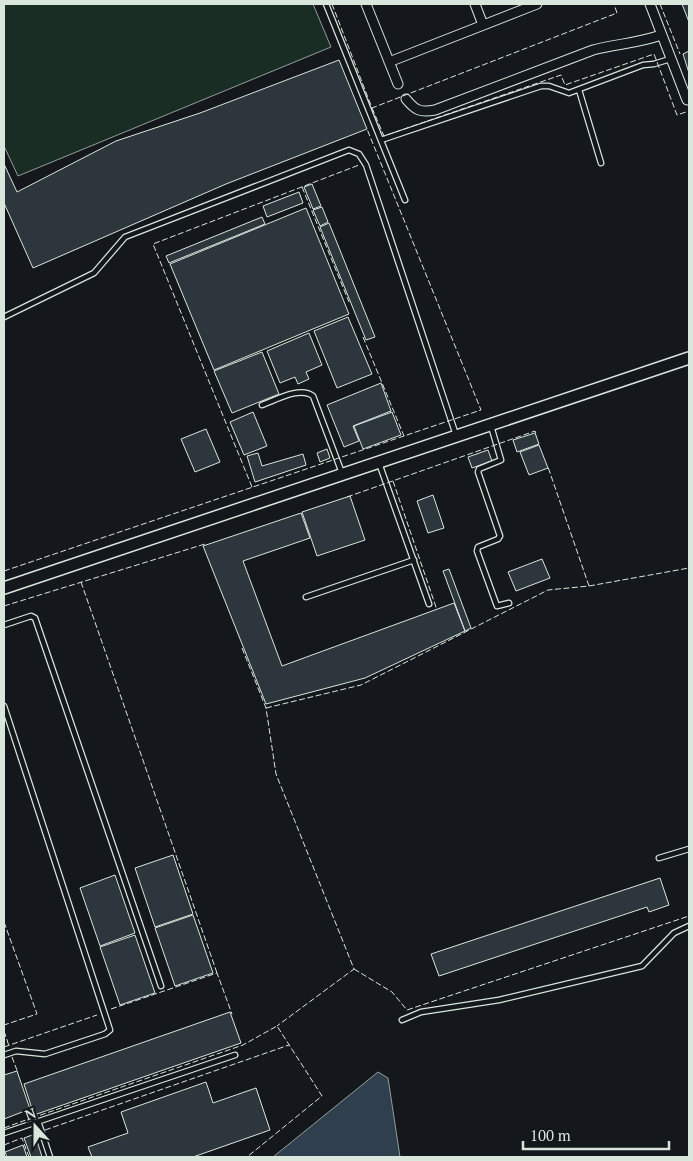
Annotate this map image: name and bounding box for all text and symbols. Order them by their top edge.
north arrow [10,1101,60,1151]
text: N [22,1102,39,1124]
scale bar [523,1118,669,1150]
text: 100 m [530,1125,571,1145]

